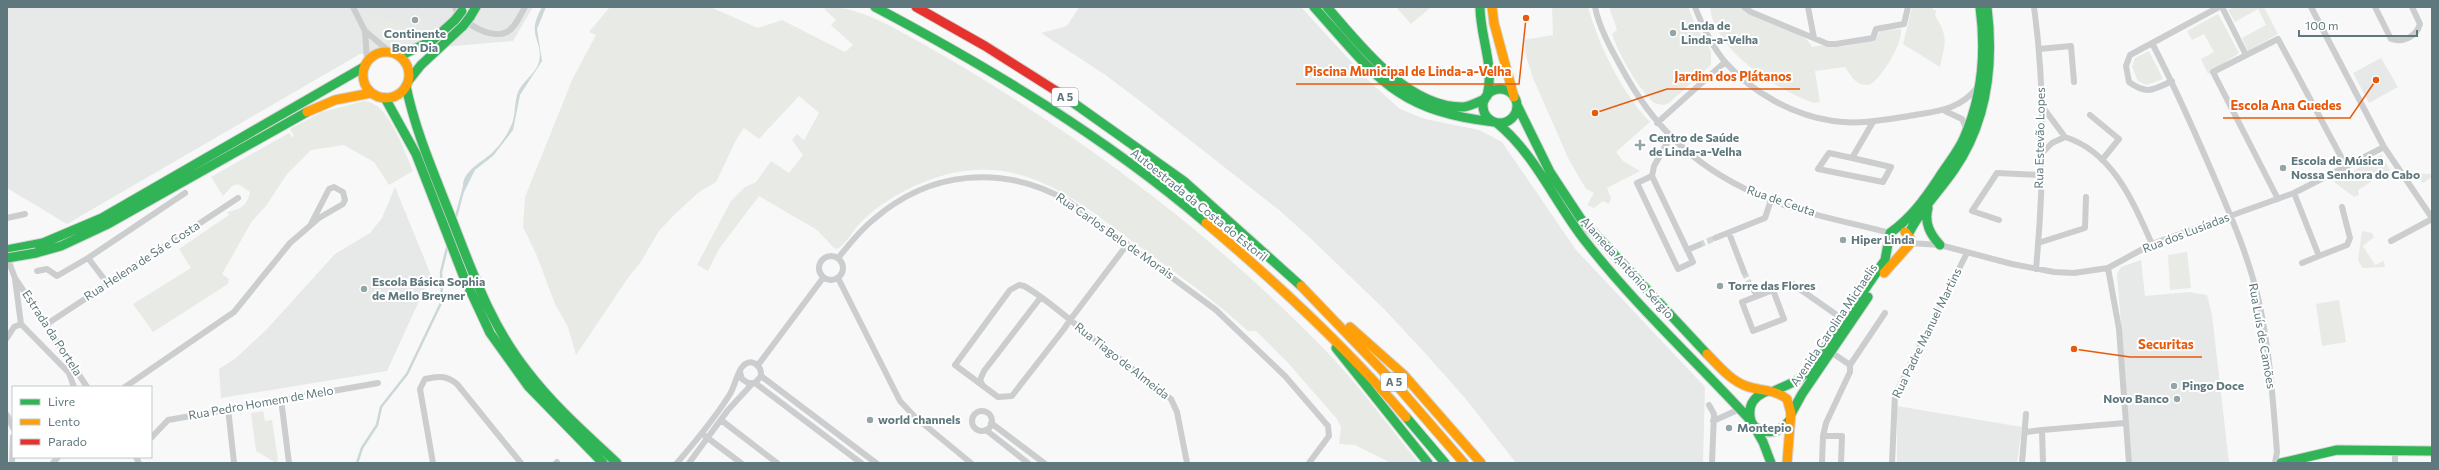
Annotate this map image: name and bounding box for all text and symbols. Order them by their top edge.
scale bar [2299,12,2417,38]
marker: Continente Bom Dia [410,15,420,25]
place label: Lenda de Linda-a-Velha [1681,18,1758,46]
text: 100 m [2305,18,2339,32]
place label: Continente Bom Dia [384,26,446,54]
marker: Lenda de Linda-a-Velha [1668,28,1678,38]
callout: Piscina Municipal de Linda-a-Velha [1296,59,1519,84]
text: Piscina Municipal de Linda-a-Velha [1305,63,1512,79]
callout: Jardim dos Plátanos [1667,64,1800,89]
text: Jardim dos Plátanos [1674,68,1792,84]
street label: Rua Estevão Lopes [2031,87,2047,189]
road number: A 5 [1052,88,1078,106]
callout: Escola Ana Guedes [2223,93,2350,118]
text: Escola Ana Guedes [2230,97,2342,113]
place label: Centro de Saúde de Linda-a-Velha [1649,130,1742,158]
marker: Centro de Saúde de Linda-a-Velha [1634,139,1646,151]
street label: Autoestrada da Costa do Estoril [1129,145,1271,264]
place label: Escola de Música Nossa Senhora do Cabo [2291,153,2420,181]
marker: Escola de Música Nossa Senhora do Cabo [2278,163,2288,173]
street label: Rua de Ceuta [1745,182,1817,218]
street label: Rua Carlos Belo de Morais [1054,189,1177,281]
street label: Rua dos Lusíadas [2140,209,2231,255]
street label: Alameda António Sérgio [1579,214,1677,321]
street label: Rua Helena de Sá e Costa [81,218,202,303]
place label: Hiper Linda [1851,232,1915,246]
marker: Hiper Linda [1838,235,1848,245]
street label: Avenida Carolina Michaelis [1787,260,1880,388]
street label: Rua Padre Manuel Martins [1888,265,1964,400]
place label: Escola Básica Sophia de Mello Breyner [372,274,485,302]
place label: Torre das Flores [1728,278,1816,292]
marker: Torre das Flores [1715,281,1725,291]
street label: Rua Luís de Camões [2247,282,2279,390]
marker: Escola Básica Sophia de Mello Breyner [359,284,369,294]
street label: Estrada da Portela [20,287,86,378]
street label: Rua Tiago de Almeida [1073,319,1173,401]
callout: Securitas [2130,332,2202,357]
text: Securitas [2138,336,2194,352]
road number: A 5 [1381,373,1407,391]
place label: Pingo Doce [2182,378,2244,392]
marker: Pingo Doce [2169,381,2179,391]
street label: Rua Pedro Homem de Melo [187,382,335,422]
legend [12,386,152,458]
place label: Novo Banco [2103,391,2169,405]
text: Livre [48,394,75,408]
marker: Novo Banco [2172,394,2182,404]
place label: world channels [878,412,961,426]
text: Lento [48,414,80,428]
marker: world channels [865,415,875,425]
place label: Montepio [1737,420,1792,434]
marker: Montepio [1724,423,1734,433]
text: Parado [48,434,87,448]

